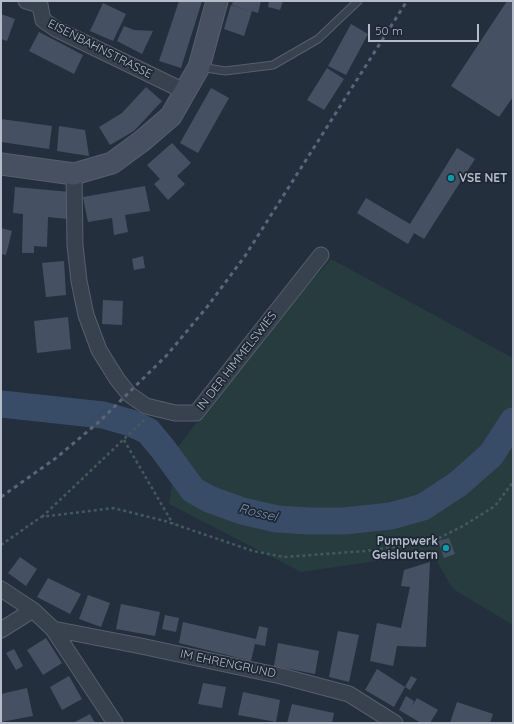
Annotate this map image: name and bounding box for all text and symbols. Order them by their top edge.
street label: EISENBAHNSTRASSE [45,16,155,82]
scale bar [370,16,481,42]
text: 50 m [375,23,403,38]
place label: VSE NET [459,171,508,185]
marker: VSE NET [446,173,456,183]
street label: IN DER HIMMELSWIES [194,309,280,413]
water label: Rossel [237,501,279,525]
place label: Pumpwerk Geislautern [372,534,438,562]
marker: Pumpwerk Geislautern [441,543,451,553]
street label: IM EHRENGRUND [179,647,277,681]

